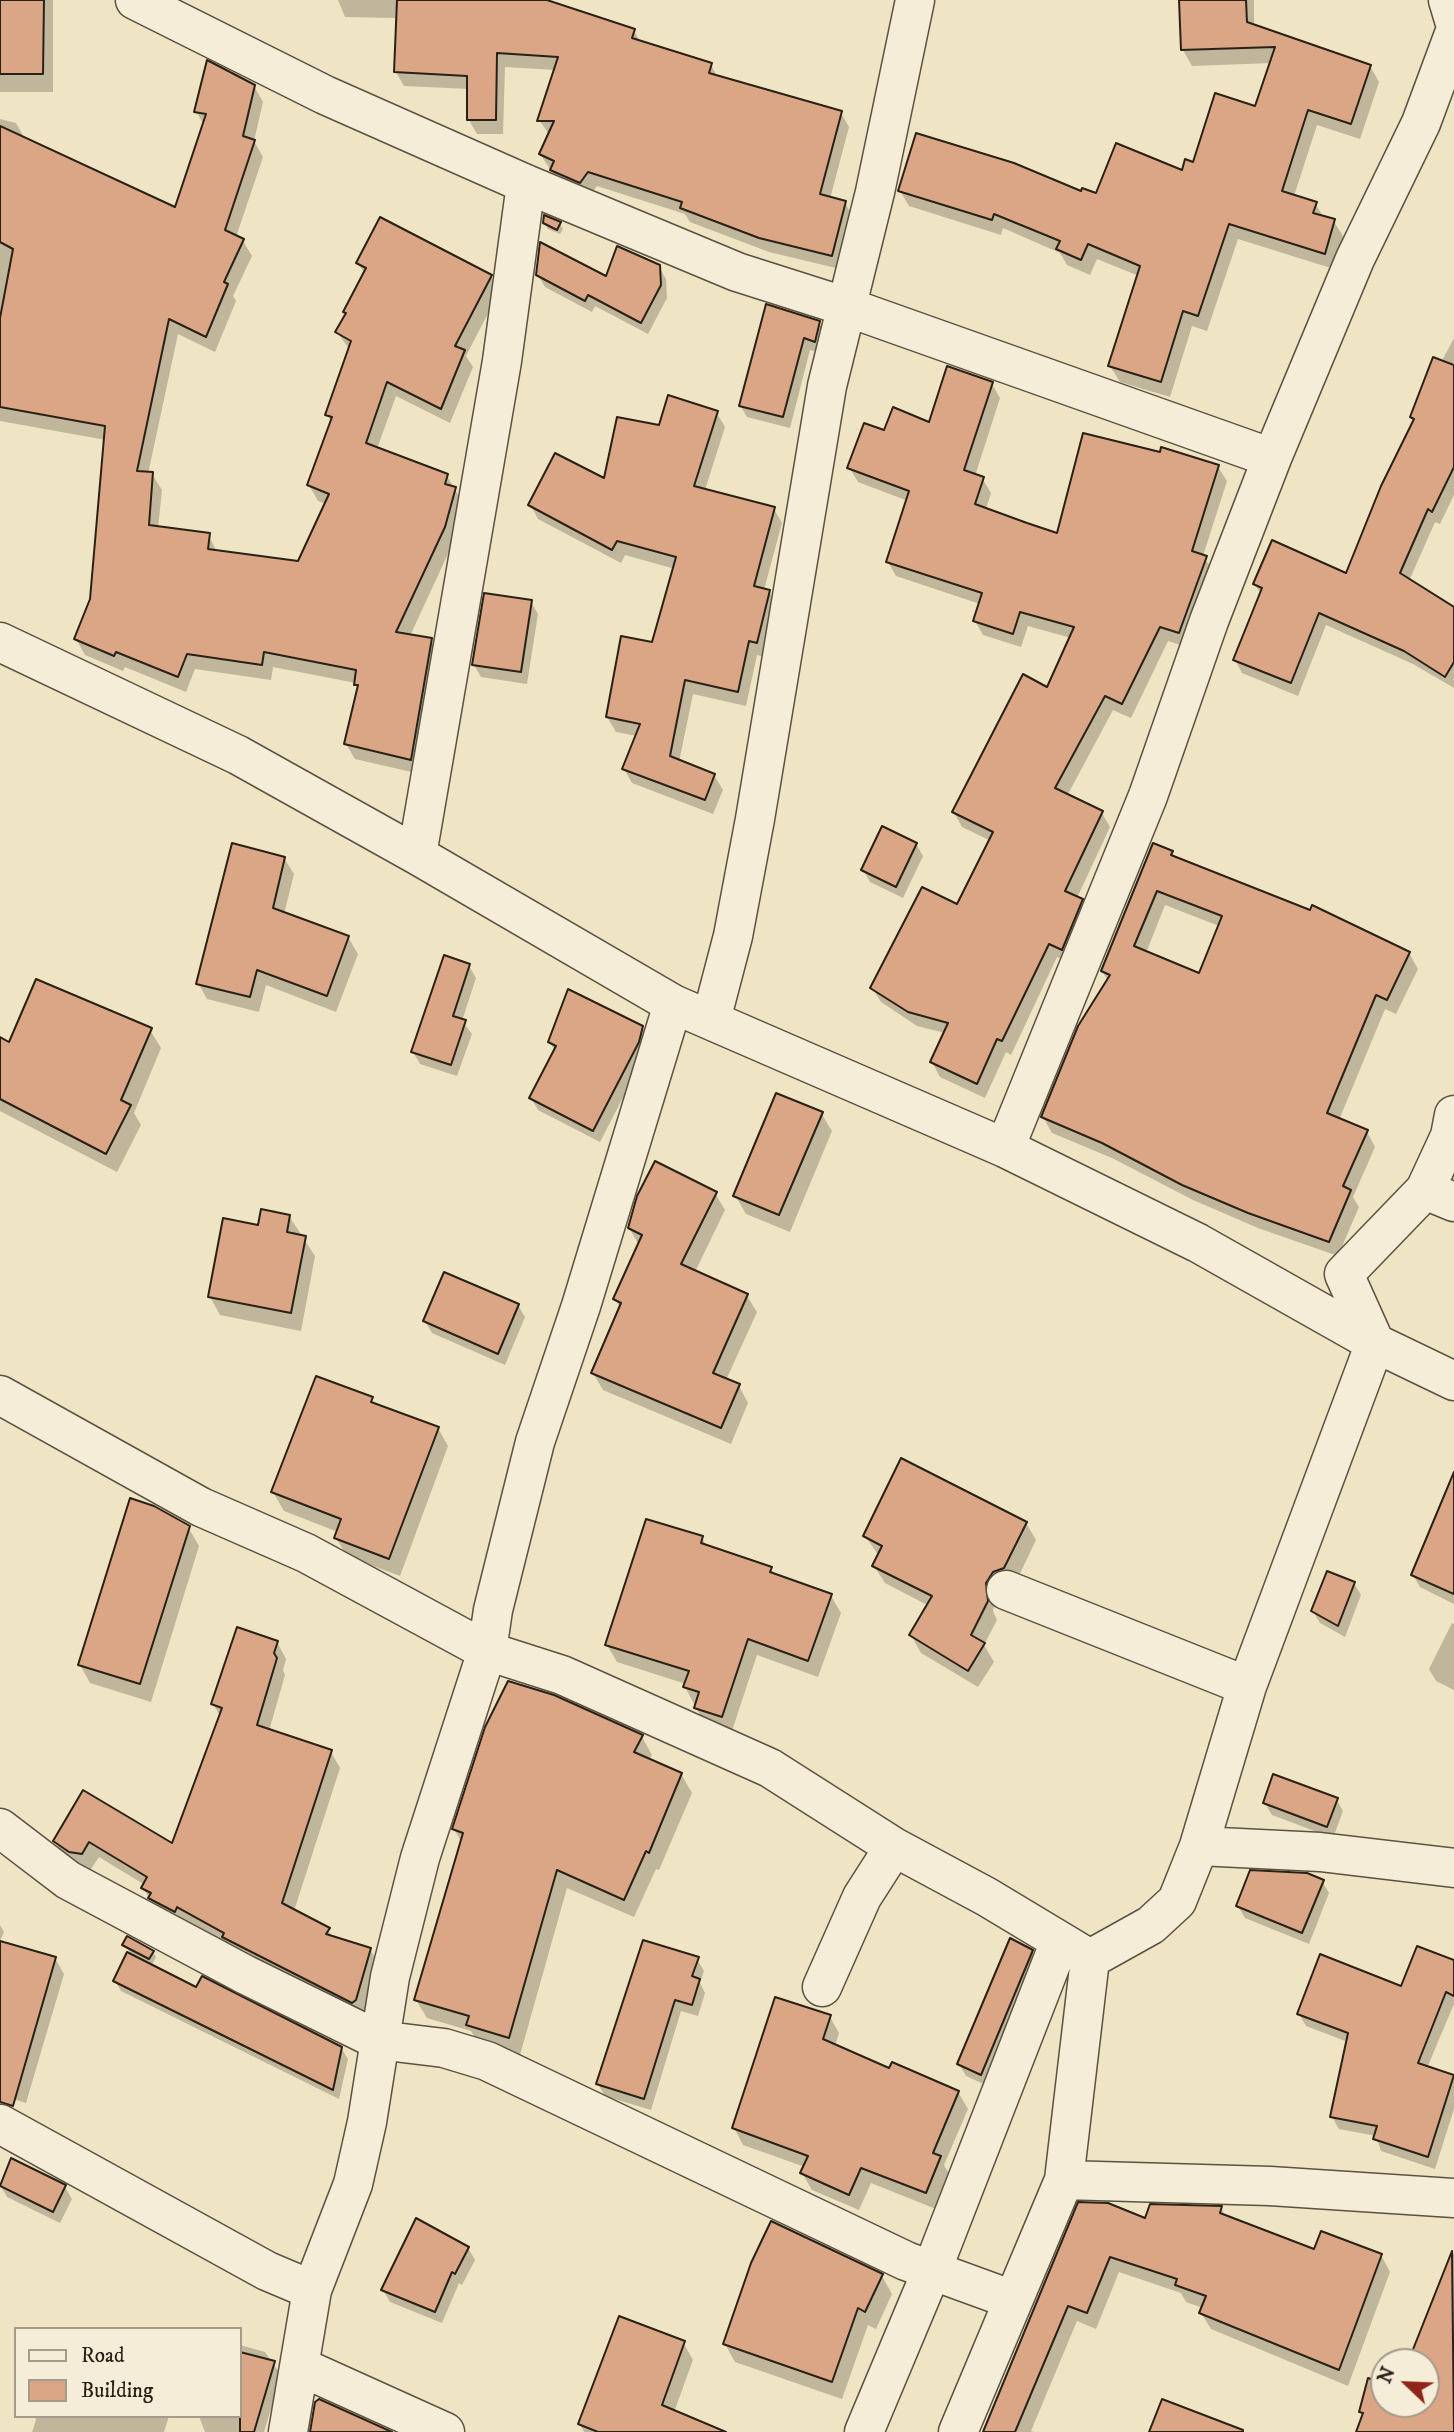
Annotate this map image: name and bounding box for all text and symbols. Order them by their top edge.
legend [14,2327,242,2418]
text: Road [81,2343,125,2369]
north arrow [1370,2348,1440,2418]
text: N [1373,2364,1401,2387]
text: Building [81,2378,153,2404]

